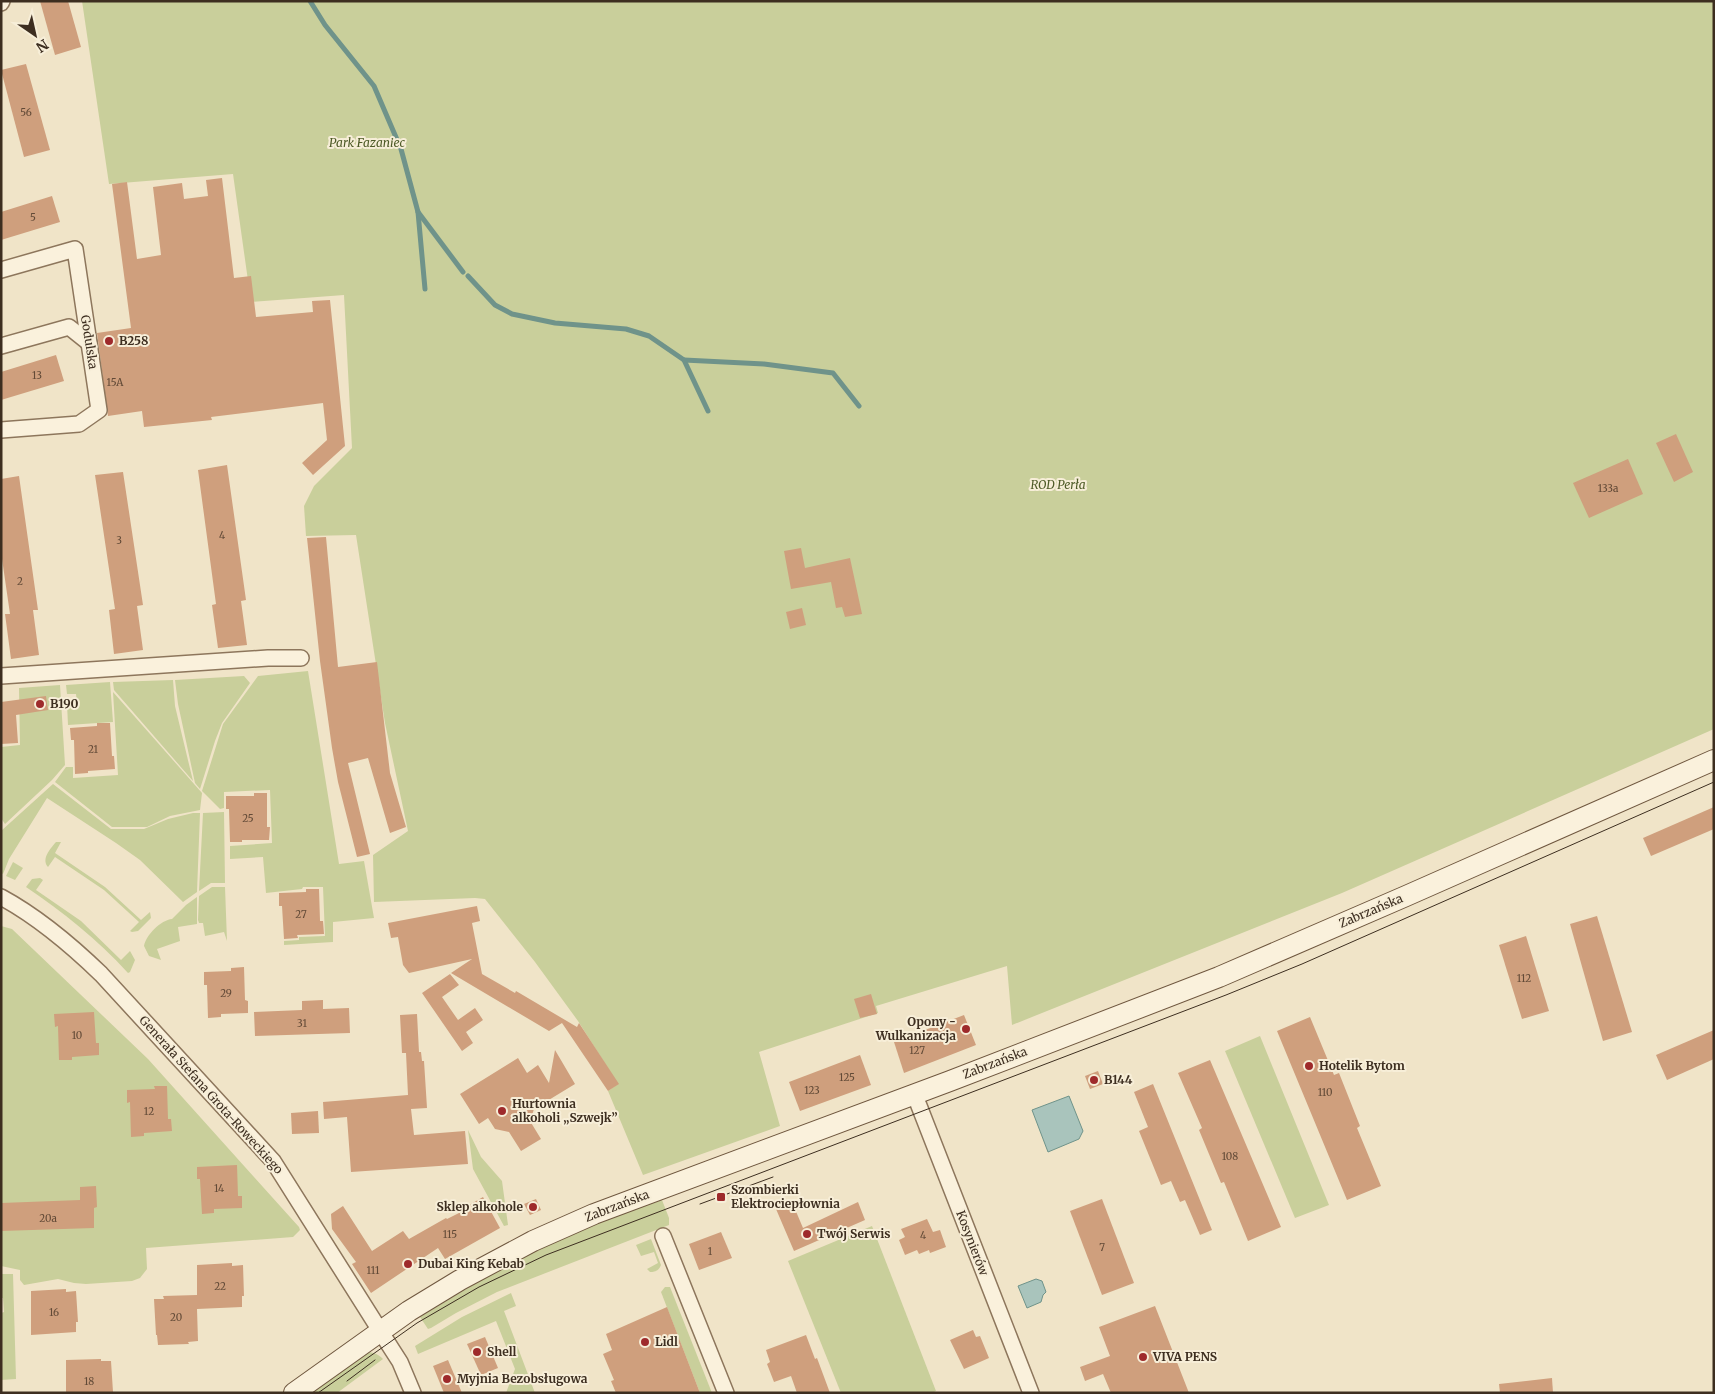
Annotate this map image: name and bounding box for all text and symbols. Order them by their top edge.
north arrow [10,10,60,60]
text: N [33,35,52,56]
house number: 56 [20,106,32,119]
park label: Park Fazaniec [329,135,405,150]
house number: 5 [30,211,36,224]
street label: Godulska [78,314,101,371]
place label: B258 [119,333,148,348]
marker: B258 [103,335,115,347]
house number: 13 [32,369,42,382]
house number: 15A [107,376,124,389]
park label: ROD Perła [1030,477,1086,492]
house number: 133a [1598,482,1619,495]
house number: 4 [219,529,225,542]
house number: 3 [116,534,122,547]
house number: 2 [17,575,23,588]
place label: B190 [50,696,79,711]
marker: B190 [34,698,46,710]
house number: 21 [88,743,99,756]
house number: 25 [242,812,254,825]
street label: Zabrzańska [1337,890,1405,931]
house number: 27 [295,908,307,921]
house number: 112 [1517,972,1531,985]
house number: 29 [220,987,232,1000]
street label: Generała Stefana Grota-Roweckiego [136,1013,286,1177]
place label: Opony - Wulkanizacja [875,1014,956,1043]
house number: 31 [297,1017,307,1030]
marker: Opony - Wulkanizacja [960,1023,972,1035]
house number: 10 [72,1029,82,1042]
street label: Zabrzańska [960,1043,1030,1082]
house number: 127 [909,1044,925,1057]
place label: Hotelik Bytom [1319,1058,1405,1073]
marker: Hotelik Bytom [1303,1060,1315,1072]
house number: 125 [839,1071,855,1084]
place label: B144 [1104,1072,1133,1087]
marker: B144 [1088,1074,1100,1086]
house number: 123 [804,1084,820,1097]
house number: 110 [1318,1086,1332,1099]
place label: Hurtownia alkoholi „Szwejk” [512,1096,618,1125]
house number: 12 [144,1105,154,1118]
marker: Hurtownia alkoholi „Szwejk” [496,1105,508,1117]
house number: 108 [1222,1150,1238,1163]
house number: 14 [214,1182,224,1195]
place label: Szombierki Elektrociepłownia [731,1182,840,1211]
street label: Zabrzańska [582,1186,652,1225]
marker: Szombierki Elektrociepłownia [715,1191,727,1203]
place label: Sklep alkohole [436,1199,523,1214]
marker: Sklep alkohole [527,1201,539,1213]
street label: Kosynierów [953,1208,992,1278]
house number: 20a [39,1212,57,1225]
place label: Twój Serwis [817,1226,891,1241]
house number: 115 [443,1228,457,1241]
marker: Twój Serwis [801,1228,813,1240]
house number: 4 [920,1229,926,1242]
house number: 7 [1099,1241,1105,1254]
house number: 1 [708,1245,713,1258]
place label: Dubai King Kebab [418,1256,524,1271]
marker: Dubai King Kebab [402,1258,414,1270]
house number: 111 [367,1264,380,1277]
house number: 22 [214,1280,226,1293]
house number: 16 [49,1306,59,1319]
house number: 20 [170,1311,182,1324]
place label: Lidl [655,1334,678,1349]
marker: Lidl [639,1336,651,1348]
place label: Shell [487,1344,517,1359]
marker: Shell [471,1346,483,1358]
place label: VIVA PENS [1152,1349,1217,1364]
marker: VIVA PENS [1137,1351,1149,1363]
place label: Myjnia Bezobsługowa [457,1371,588,1386]
marker: Myjnia Bezobsługowa [441,1373,453,1385]
house number: 18 [84,1375,94,1388]

